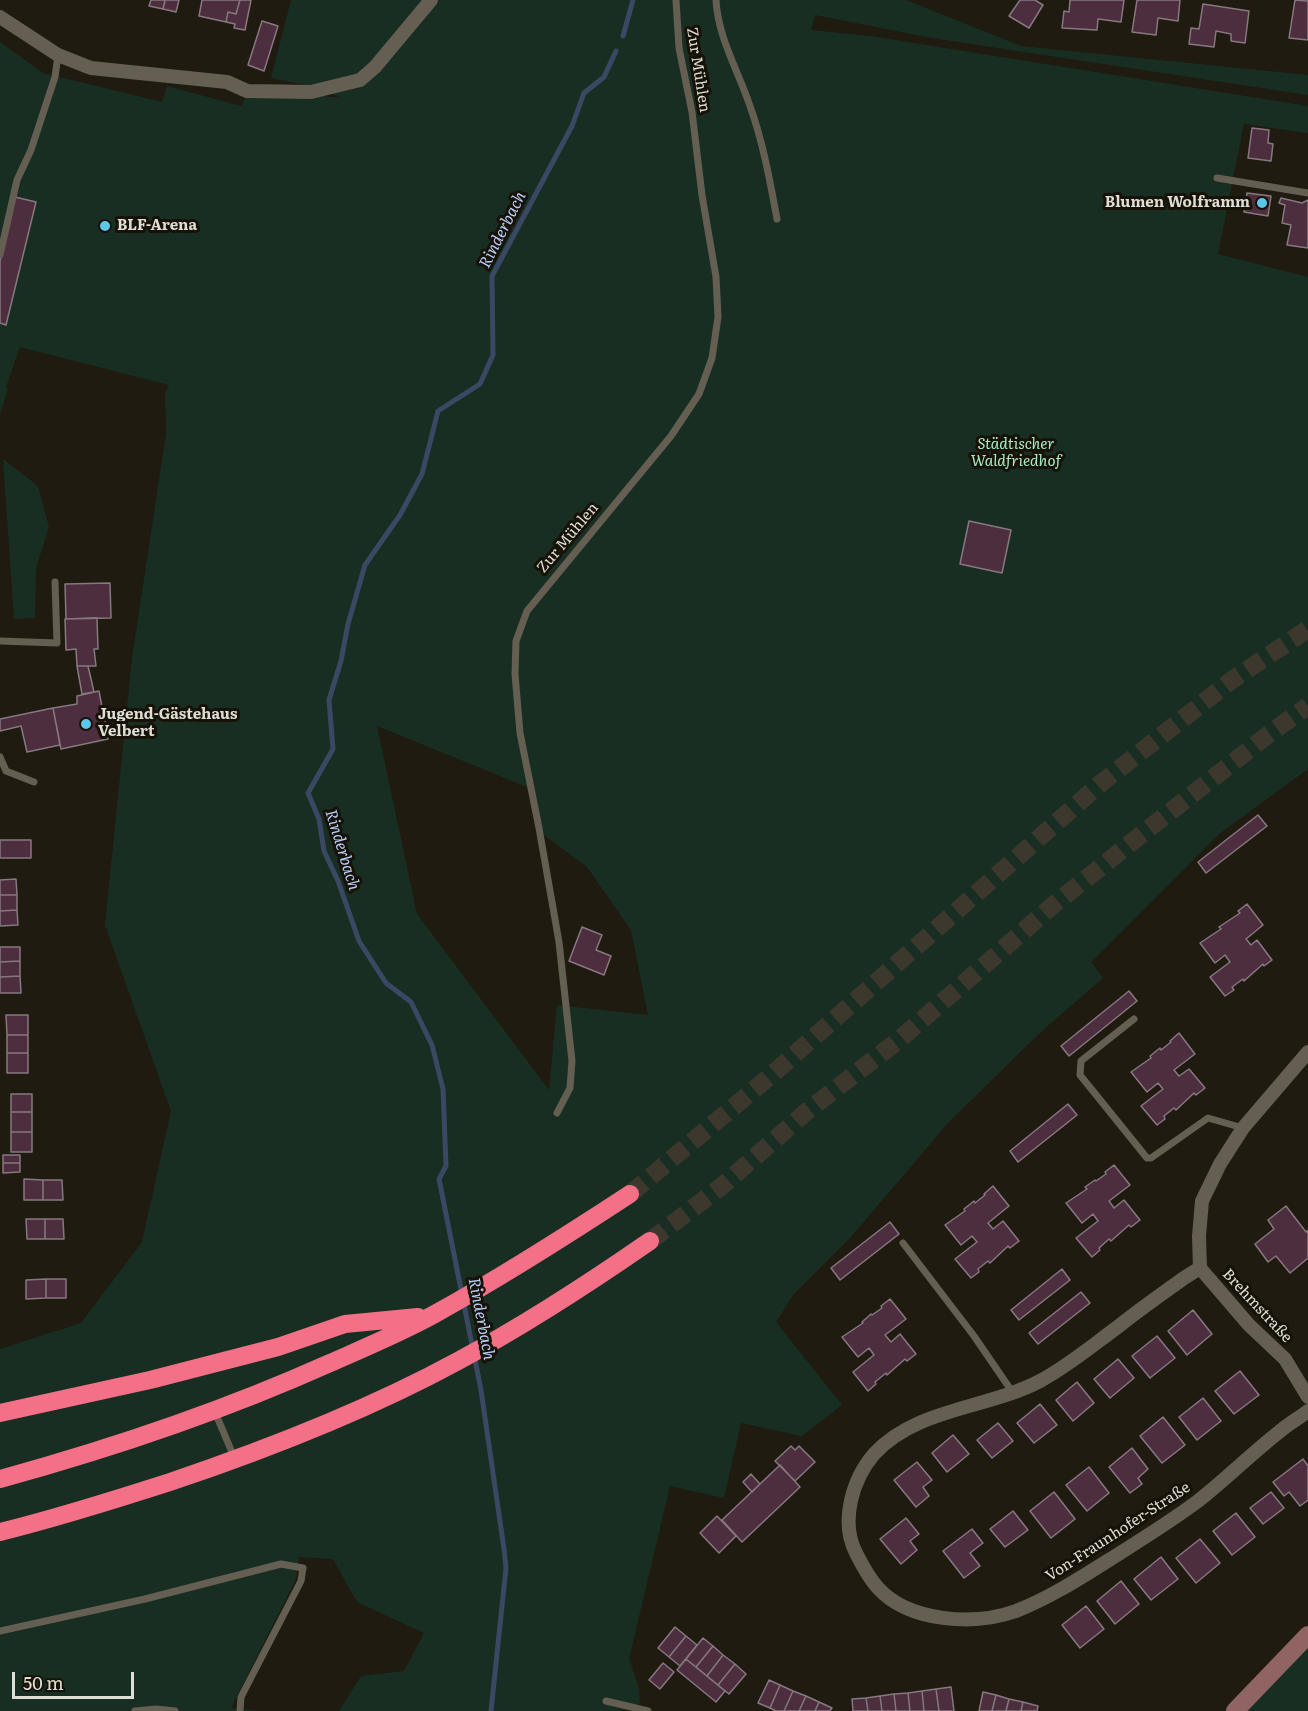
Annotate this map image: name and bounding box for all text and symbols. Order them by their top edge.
street label: Zur Mühlen [682,26,714,114]
water label: Rinderbach [476,189,530,271]
place label: Blumen Wolframm [1105,194,1250,212]
marker: Blumen Wolframm [1255,196,1269,210]
place label: BLF-Arena [117,217,197,235]
marker: BLF-Arena [98,219,112,233]
park label: Städtischer Waldfriedhof [971,436,1061,471]
street label: Zur Mühlen [534,499,602,577]
place label: Jugend-Gästehaus Velbert [98,706,237,741]
marker: Jugend-Gästehaus Velbert [79,717,93,731]
water label: Rinderbach [321,807,363,893]
street label: Brehmstraße [1218,1265,1296,1347]
water label: Rinderbach [464,1276,498,1362]
street label: Von-Fraunhofer-Straße [1043,1479,1193,1585]
scale bar [15,1660,136,1698]
text: 50 m [23,1669,64,1696]

